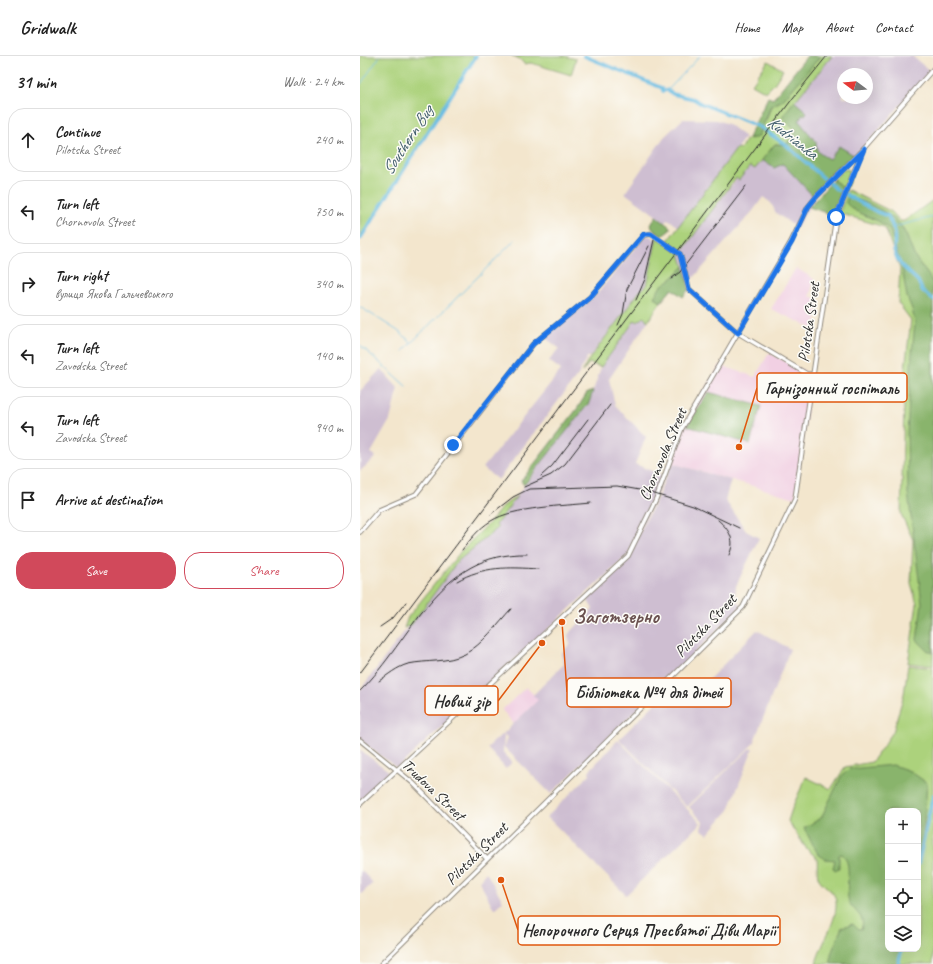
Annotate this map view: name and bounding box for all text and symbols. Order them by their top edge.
text: Gridwalk [20,16,76,40]
text: Home [734,19,760,36]
text: Map [782,19,803,36]
text: About [825,19,853,36]
text: Contact [875,19,913,36]
north arrow [837,68,873,104]
text: 31 min [16,72,56,93]
text: Walk · 2.4 km [283,74,344,90]
water label: Southern Bug [377,99,439,179]
water label: Kudrianka [763,111,823,164]
text: Continue [55,123,100,142]
icon: ahead [17,129,39,151]
text: 240 m [315,132,343,148]
text: Pilotska Street [55,142,120,158]
text: Turn left [55,195,98,214]
icon: left [17,201,39,223]
text: 750 m [315,204,343,220]
route start [827,208,845,226]
text: Chornovola Street [55,214,135,230]
text: Turn right [55,267,108,286]
icon: right [17,273,39,295]
text: 340 m [315,276,343,292]
street label: Pilotska Street [793,279,825,363]
text: вулиця Якова Гальчевського [55,286,173,302]
text: Turn left [55,339,98,358]
icon: left [17,345,39,367]
text: 140 m [315,348,343,364]
text: Zavodska Street [55,358,127,374]
callout: Гарнізонний госпіталь [757,373,907,402]
text: Гарнізонний госпіталь [765,378,900,400]
street label: Chornovola Street [635,404,692,504]
text: Turn left [55,411,98,430]
icon: left [17,417,39,439]
text: 940 m [315,420,343,436]
text: Zavodska Street [55,430,127,446]
route end [444,436,462,454]
icon: arrive [17,489,39,511]
text: Arrive at destination [55,491,162,510]
button: Save [16,552,176,589]
button: Share [184,552,344,589]
street label: Pilotska Street [671,589,742,662]
district label: Заготзерно [573,604,660,629]
callout: Бібліотека №4 для дітей [567,678,731,707]
text: Бібліотека №4 для дітей [575,682,725,703]
callout: Новий зір [425,686,498,715]
text: Новий зір [434,691,492,713]
street label: Trudova Street [397,755,471,827]
map controls [885,808,921,952]
button: + [885,808,921,844]
street label: Pilotska Street [441,817,513,889]
button: − [885,844,921,880]
button: locate [885,880,921,916]
callout: Непорочного Серця Пресвятої Діви Марії [518,916,780,945]
button: layers [885,916,921,952]
text: Непорочного Серця Пресвятої Діви Марії [522,920,779,941]

